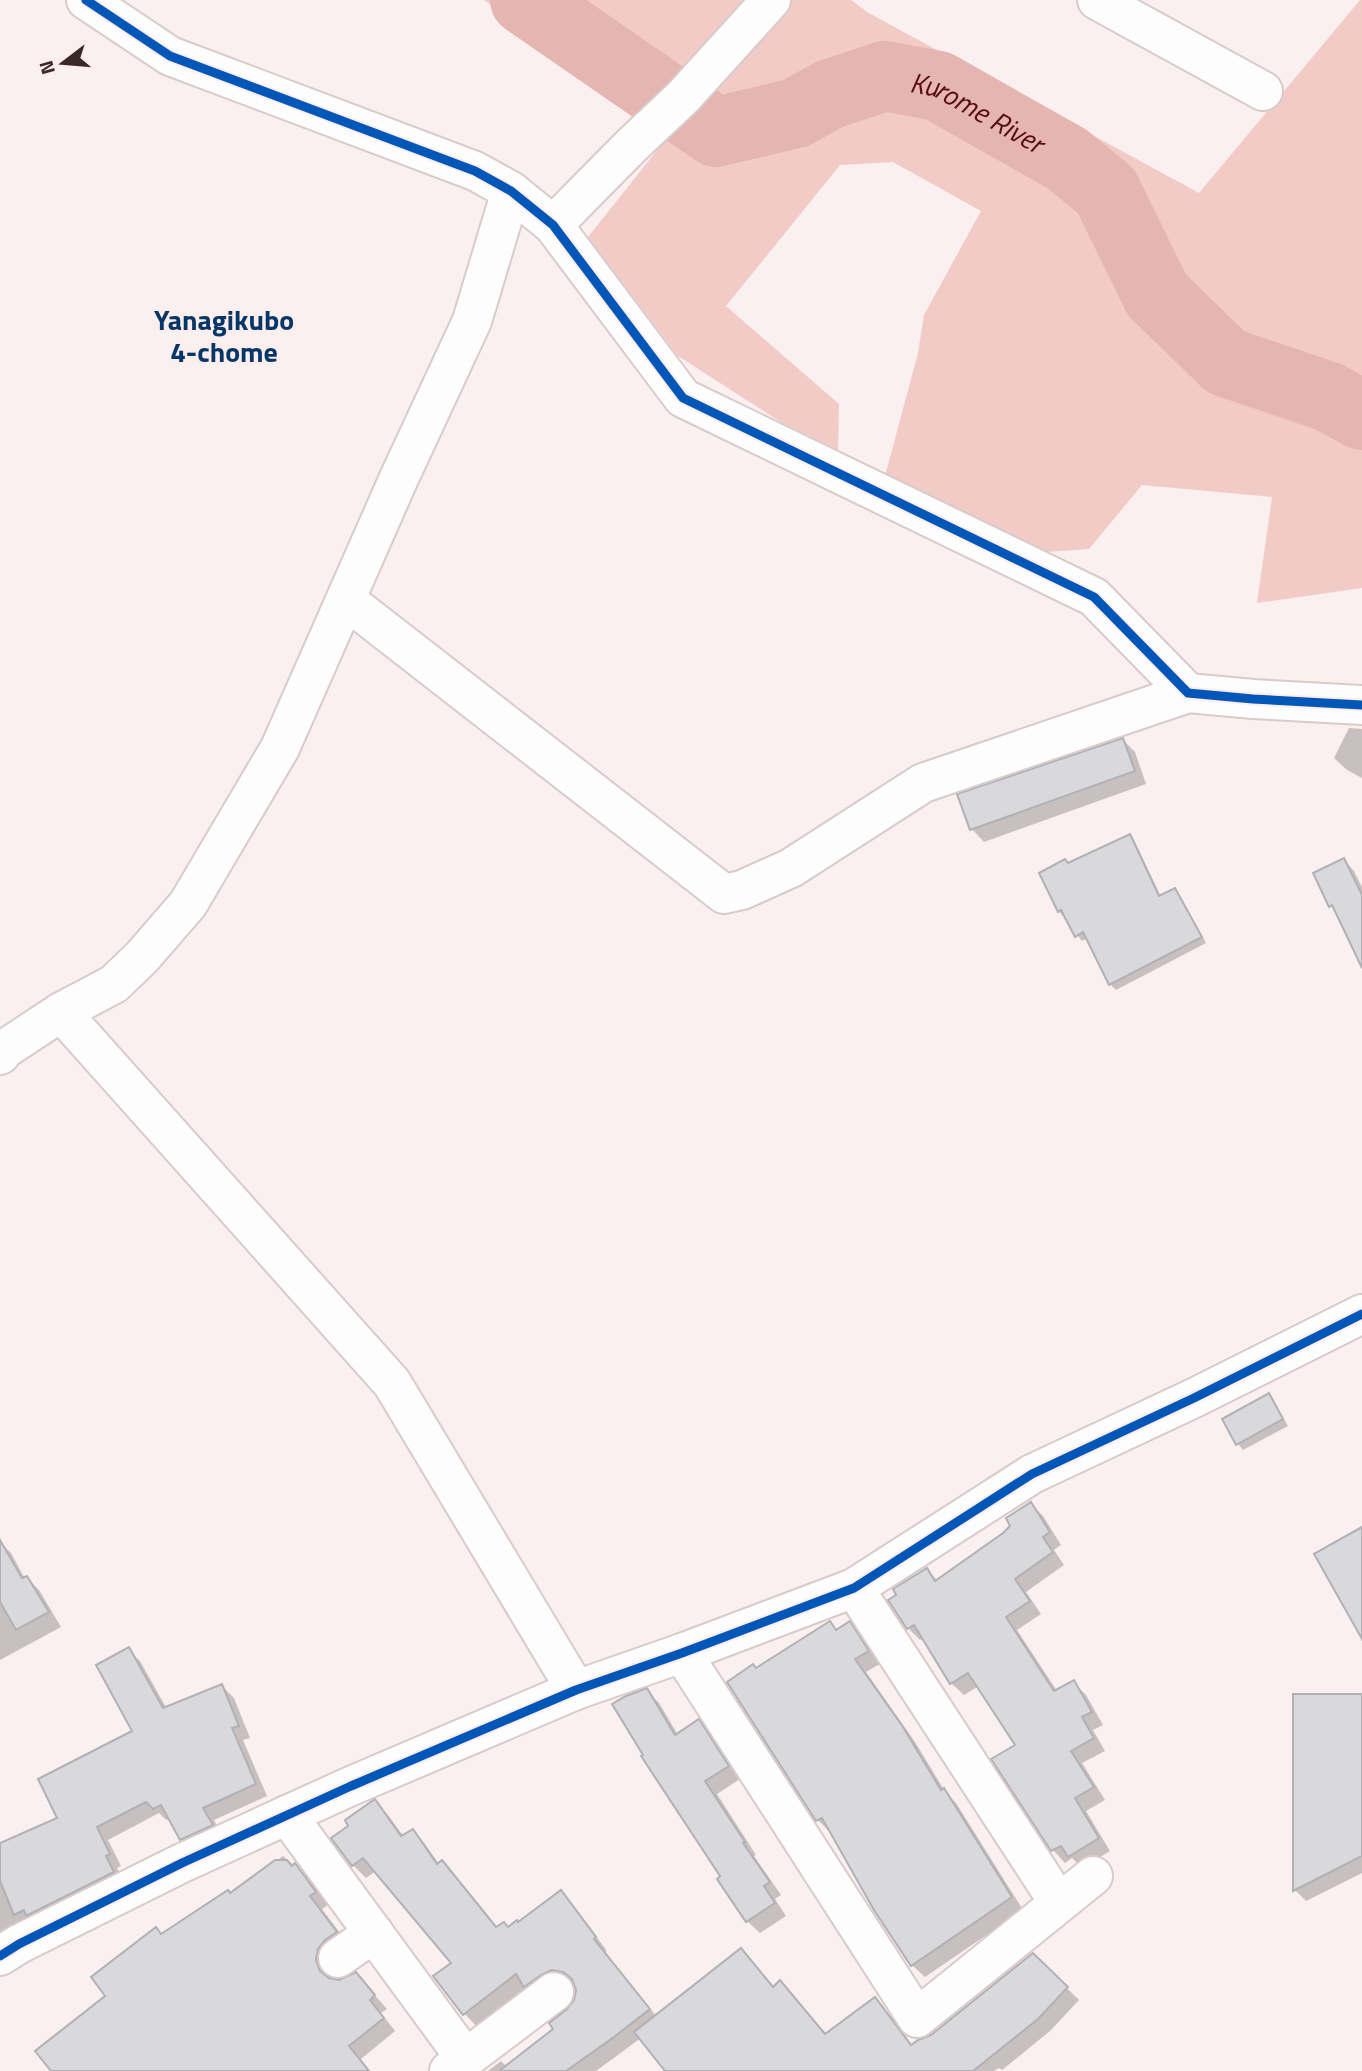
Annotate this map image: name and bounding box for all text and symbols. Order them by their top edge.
north arrow [28,28,98,98]
text: N [30,57,62,78]
water label: Kurome River [907,60,1055,165]
district label: Yanagikubo 4-chome [154,298,294,373]

